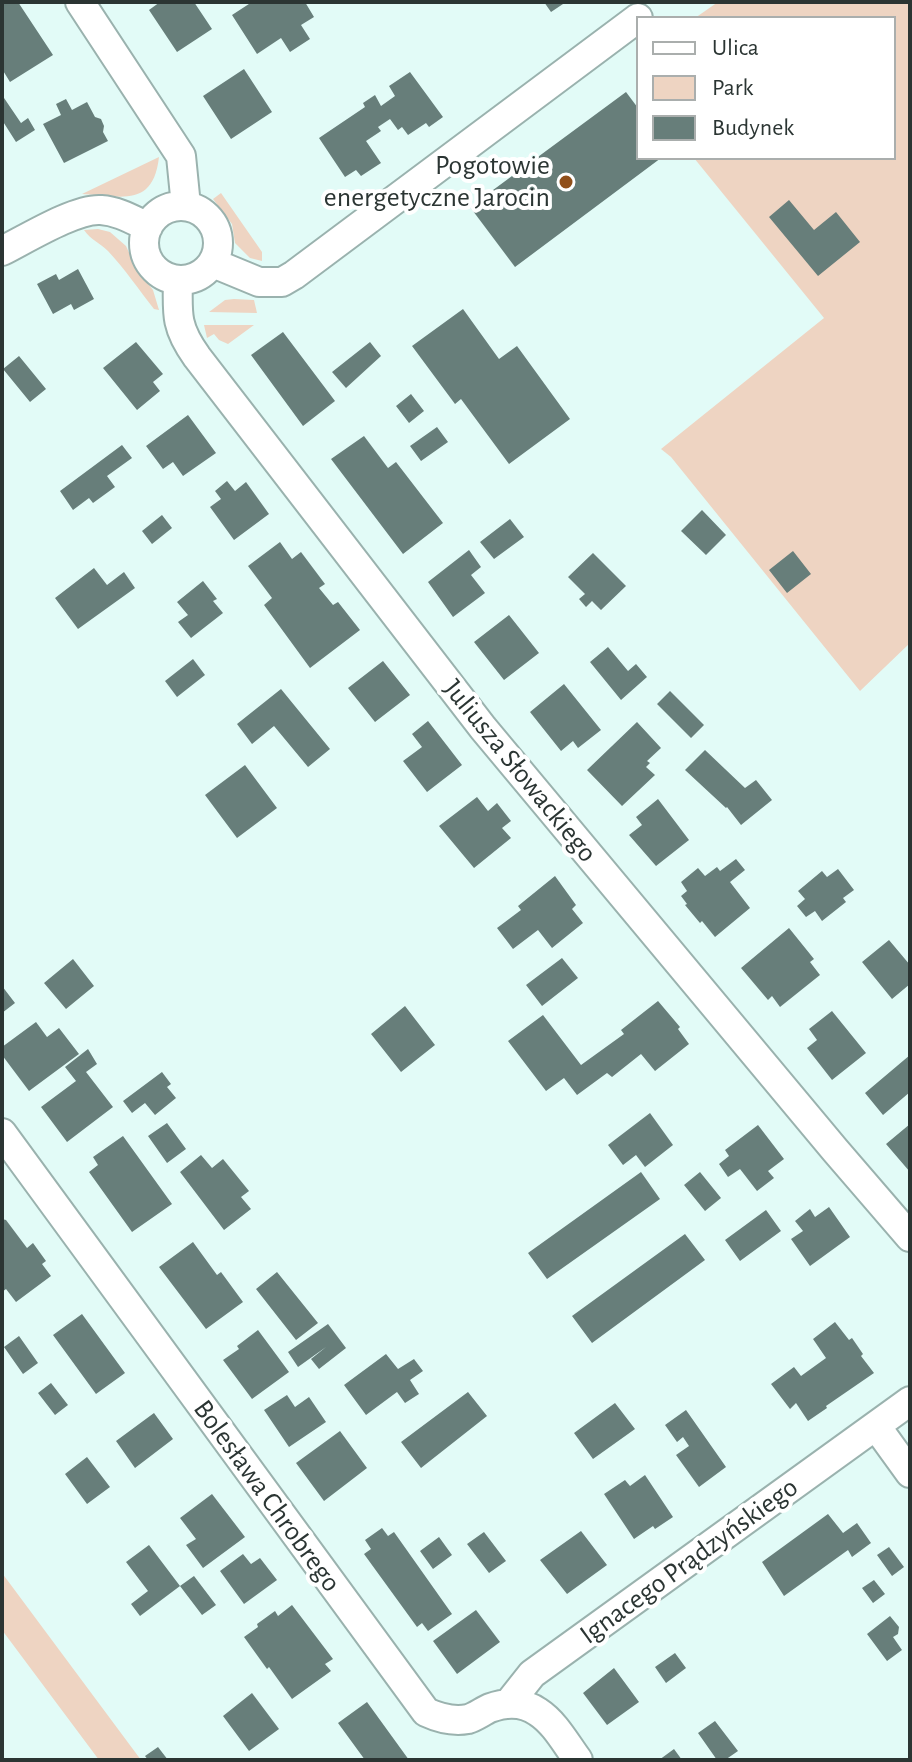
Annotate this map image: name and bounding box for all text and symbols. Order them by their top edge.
legend [636,16,896,160]
text: Ulica [712,36,759,60]
text: Park [712,76,753,100]
text: Budynek [712,116,794,140]
place label: Pogotowie energetyczne Jarocin [324,149,550,215]
marker: Pogotowie energetyczne Jarocin [557,173,575,191]
street label: Juliusza Słowackiego [436,673,604,869]
street label: Bolesława Chrobrego [186,1393,348,1599]
street label: Ignacego Prądzyńskiego [573,1471,805,1651]

